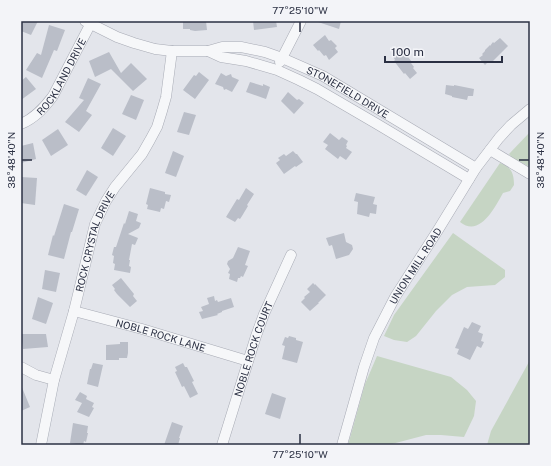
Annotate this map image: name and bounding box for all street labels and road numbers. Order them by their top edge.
street label: ROCKLAND DRIVE [34,36,88,117]
street label: STONEFIELD DRIVE [305,64,391,120]
street label: ROCK CRYSTAL DRIVE [73,189,117,293]
street label: UNION MILL ROAD [387,225,444,306]
street label: NOBLE ROCK COURT [231,299,275,398]
street label: NOBLE ROCK LANE [114,316,207,354]

